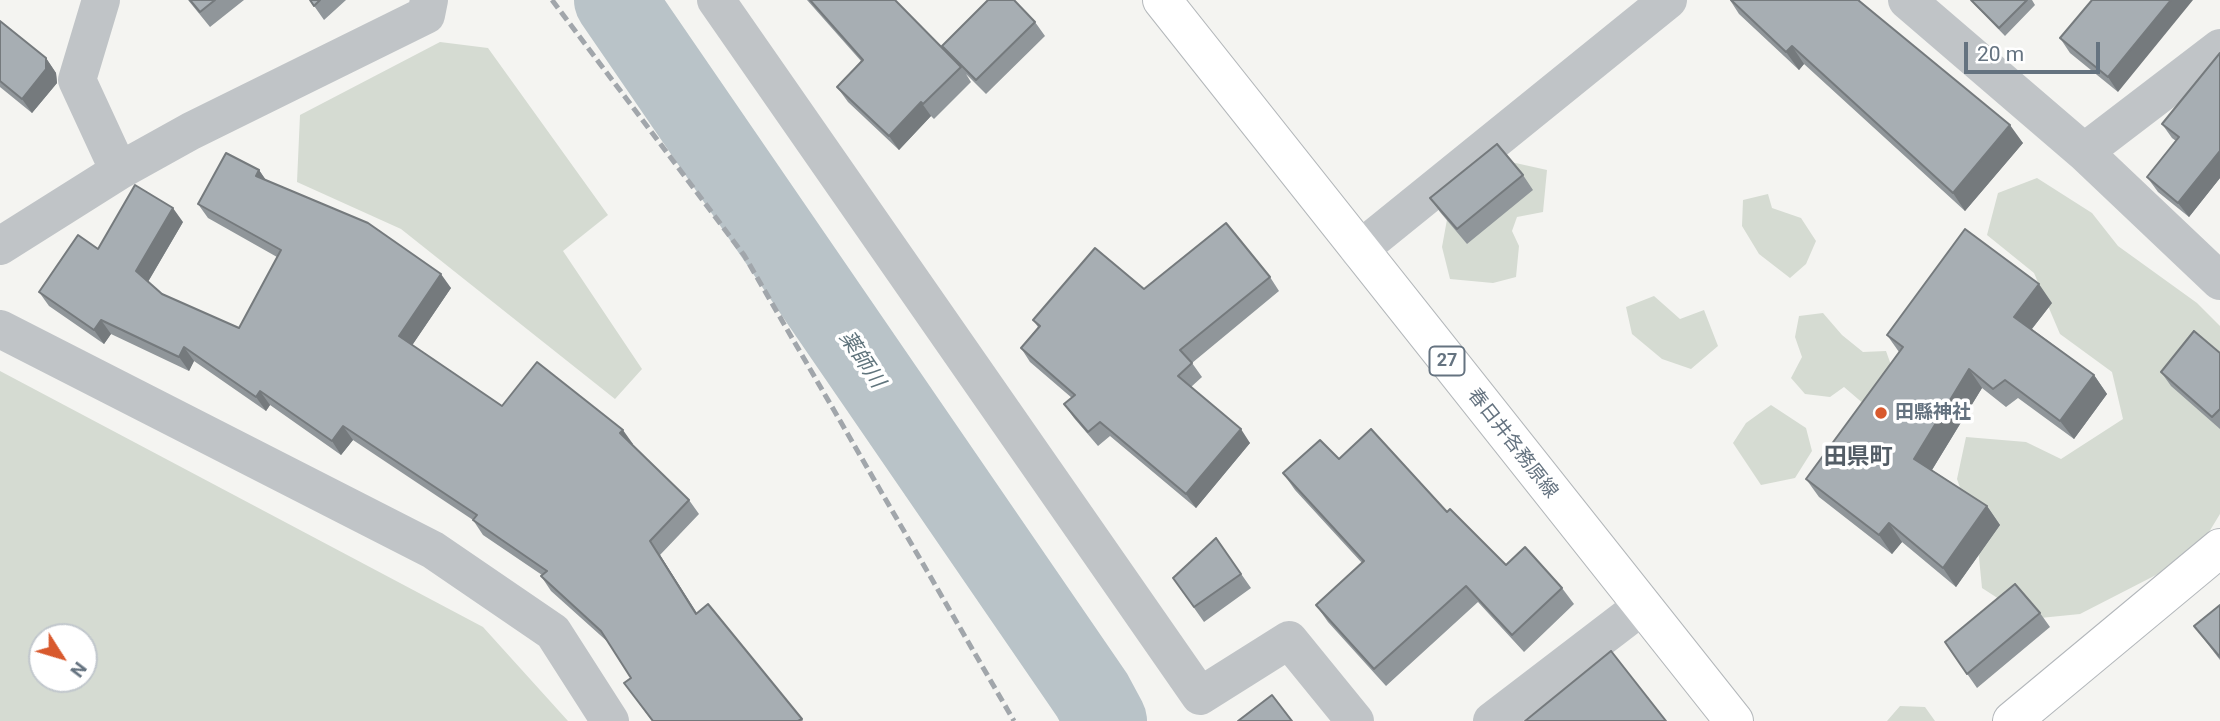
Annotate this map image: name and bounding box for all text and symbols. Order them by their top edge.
scale bar [1968,28,2104,72]
text: 20 m [1977,42,2024,66]
water label: 薬師川 [833,327,889,393]
road number: 27 [1430,346,1464,376]
street label: 春日井各務原線 [1462,385,1562,503]
place label: 田縣神社 [1895,402,1971,424]
marker: 田縣神社 [1873,405,1889,421]
district label: 田県町 [1824,444,1892,472]
north arrow [28,623,98,693]
text: N [65,657,92,682]

